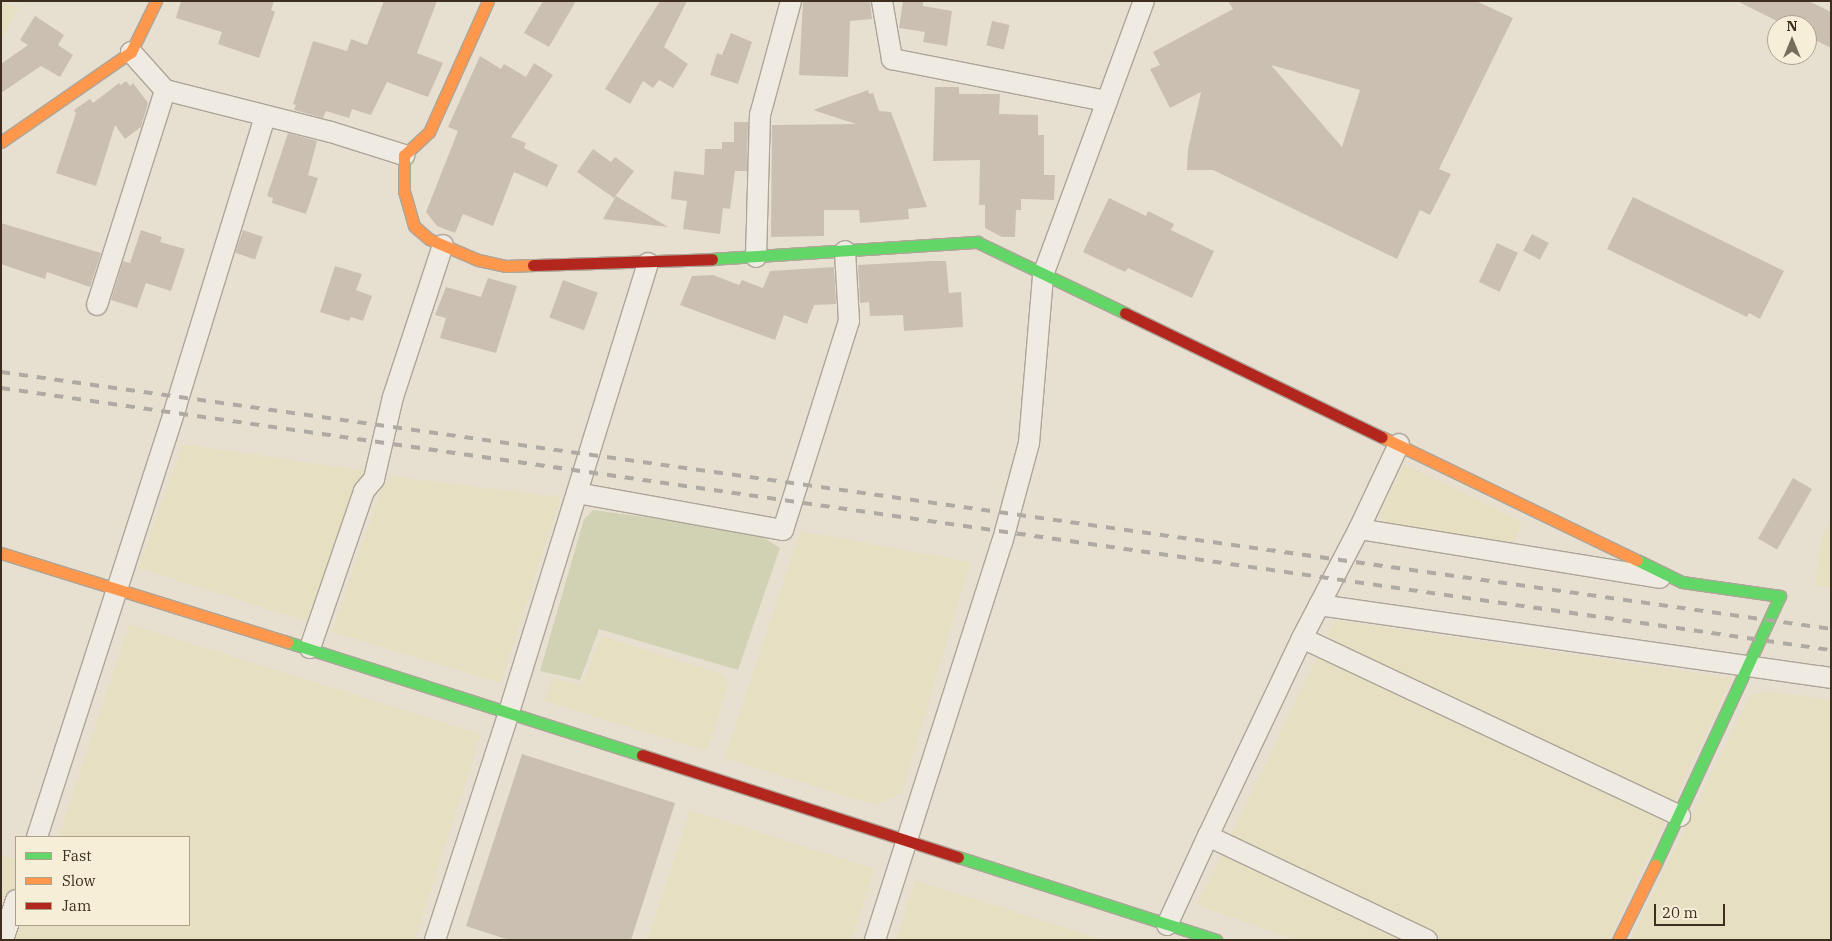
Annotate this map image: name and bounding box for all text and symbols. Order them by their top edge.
north arrow [1767,15,1817,65]
text: N [1786,17,1798,35]
legend [15,836,190,926]
text: Fast [62,846,92,865]
text: Slow [62,871,95,890]
scale bar [1657,894,1728,926]
text: Jam [62,896,91,915]
text: 20 m [1662,903,1698,922]

